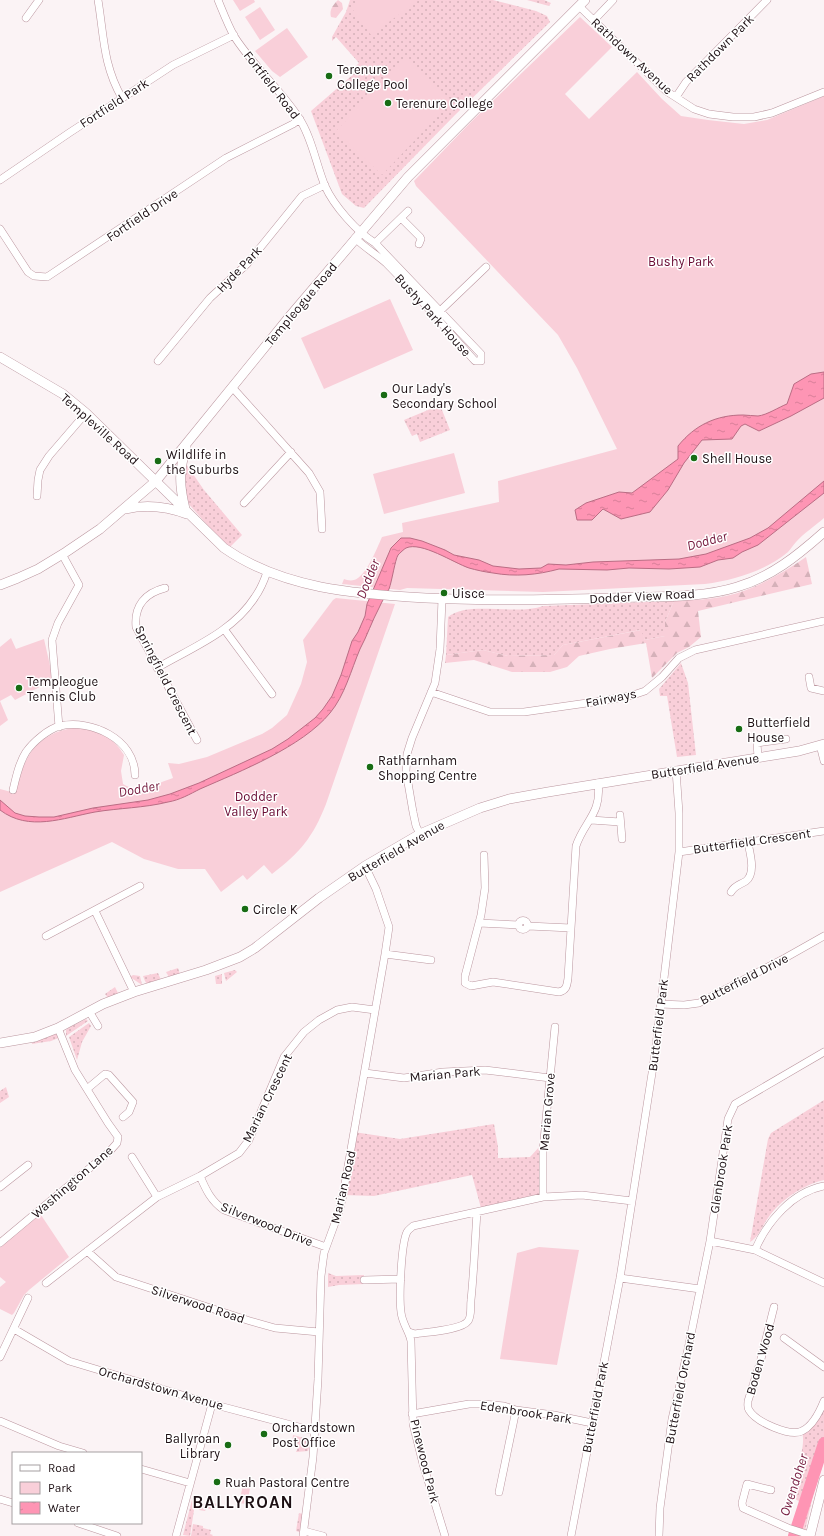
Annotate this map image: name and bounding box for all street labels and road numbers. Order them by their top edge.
street label: Rathdown Park [683,11,757,85]
street label: Rathdown Avenue [588,14,676,98]
street label: Fortfield Road [241,48,303,122]
street label: Fortfield Park [77,75,151,131]
street label: Fortfield Drive [103,185,181,244]
street label: Hyde Park [213,243,265,295]
street label: Templeogue Road [262,259,340,349]
street label: Bushy Park House [392,270,474,360]
street label: Templeville Road [58,390,142,468]
street label: Dodder View Road [589,586,695,606]
street label: Springfield Crescent [132,623,200,737]
street label: Fairways [584,686,638,710]
street label: Butterfield Avenue [650,750,760,782]
street label: Butterfield Avenue [345,817,447,885]
street label: Butterfield Crescent [692,825,812,857]
street label: Butterfield Drive [697,950,791,1008]
street label: Butterfield Park [645,978,671,1072]
street label: Marian Crescent [239,1051,295,1145]
street label: Marian Park [409,1063,481,1085]
street label: Marian Grove [536,1072,558,1152]
street label: Glenbrook Park [707,1123,735,1215]
street label: Washington Lane [28,1142,116,1221]
street label: Marian Road [327,1149,359,1225]
street label: Silverwood Drive [219,1199,316,1249]
street label: Silverwood Road [149,1282,247,1326]
street label: Boden Wood [743,1322,777,1396]
street label: Butterfield Orchard [662,1331,698,1445]
street label: Butterfield Park [579,1360,611,1454]
street label: Orchardstown Avenue [97,1363,225,1413]
street label: Edenbrook Park [479,1397,573,1427]
street label: Pinewood Park [407,1417,443,1505]

